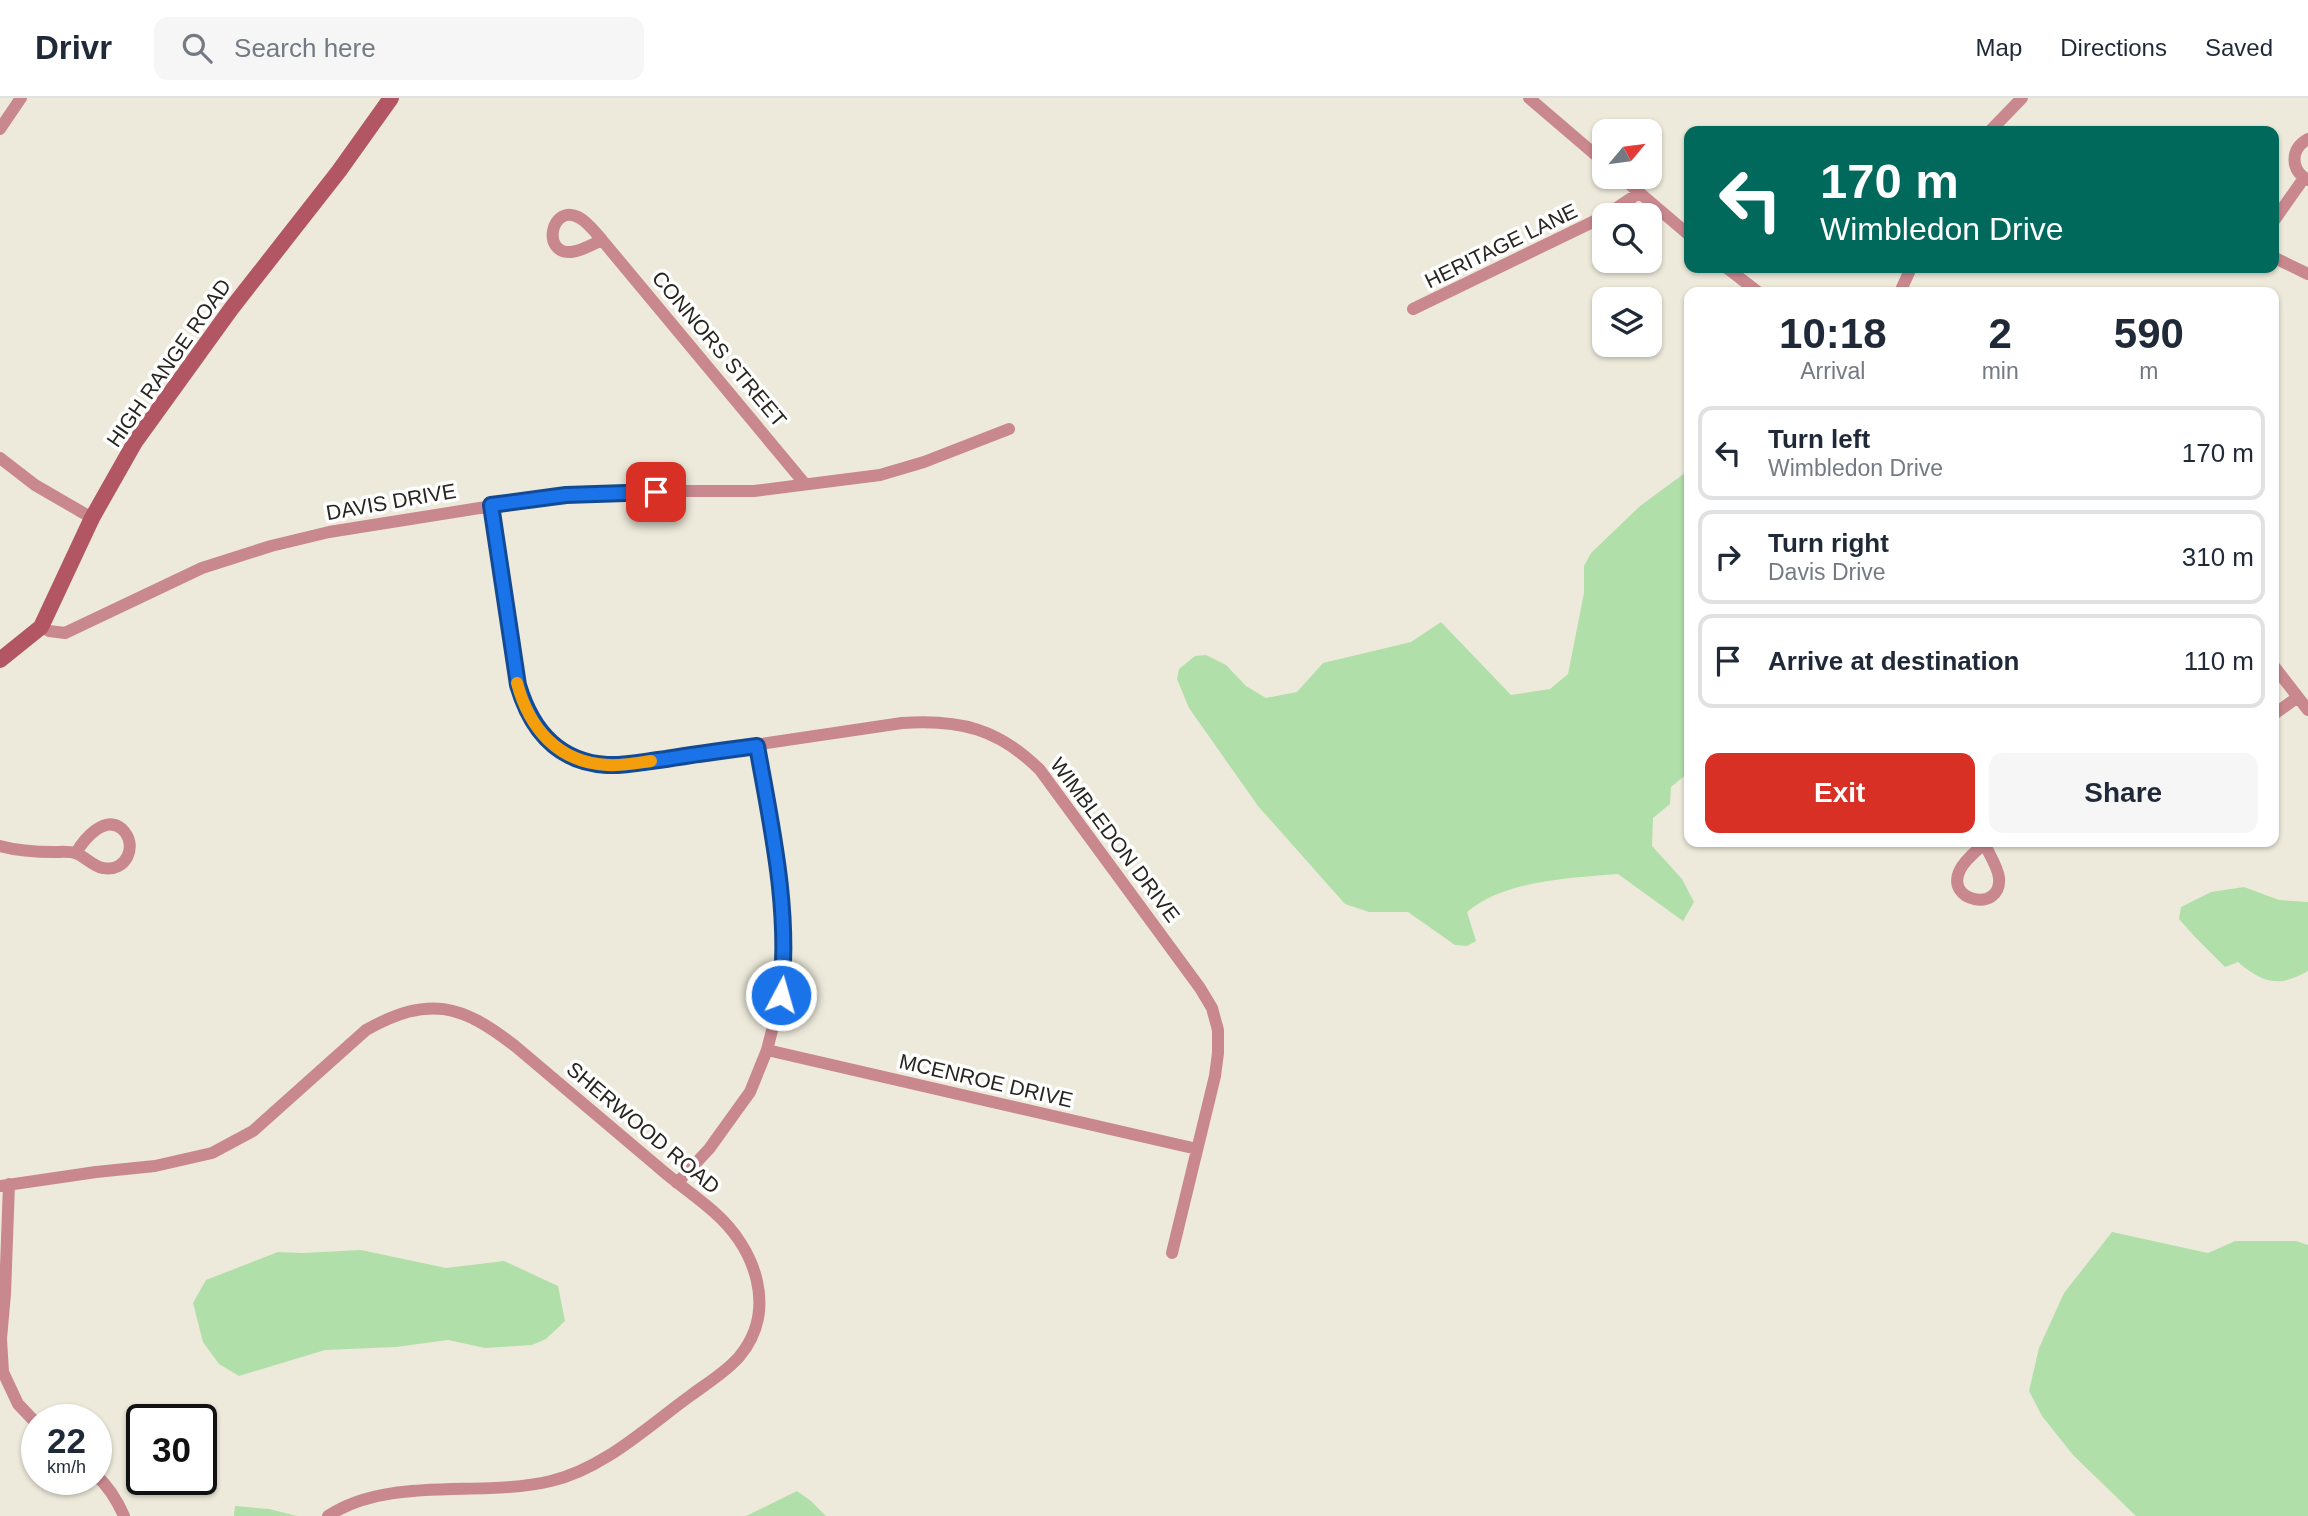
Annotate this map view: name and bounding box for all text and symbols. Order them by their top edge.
search box [154,17,644,80]
text: Drivr [35,29,112,66]
icon: search [178,29,216,67]
text: Search here [234,33,376,63]
text: Map [1976,34,2022,61]
text: Directions [2060,34,2167,61]
text: Saved [2205,34,2273,61]
north arrow [1592,119,1662,189]
map controls [1592,119,1662,357]
icon: left [1705,154,1796,245]
text: 170 m [1820,154,1959,208]
street label: HERITAGE LANE [1421,199,1581,292]
button: search [1592,203,1662,273]
text: Wimbledon Drive [1820,211,2064,247]
street label: CONNORS STREET [648,266,791,431]
street label: HIGH RANGE ROAD [102,274,235,451]
button: layers [1592,287,1662,357]
text: 10:18 [1779,310,1887,357]
text: 2 [1988,310,2012,357]
text: 590 [2114,310,2184,357]
text: Arrival [1800,358,1865,384]
text: min [1982,358,2019,384]
text: m [2139,358,2158,384]
text: Turn left [1768,424,1870,454]
icon: left [1709,434,1747,472]
text: 170 m [2182,438,2254,468]
text: Wimbledon Drive [1768,455,1943,481]
pin [626,462,686,522]
icon: arrive [637,473,675,511]
street label: DAVIS DRIVE [324,479,458,524]
text: Turn right [1768,528,1889,558]
icon: right [1709,538,1747,576]
text: 310 m [2182,542,2254,572]
text: Davis Drive [1768,559,1886,585]
icon: arrive [1709,642,1747,680]
text: Arrive at destination [1768,646,2019,676]
text: 110 m [2184,646,2254,676]
street label: WIMBLEDON DRIVE [1046,753,1185,926]
button: Exit [1705,753,1975,833]
button: Share [1989,753,2258,833]
position arrow [744,958,818,1032]
street label: MCENROE DRIVE [897,1049,1075,1112]
street label: SHERWOOD ROAD [562,1057,724,1198]
speed limit sign: 30 [126,1404,217,1495]
text: 22 [47,1421,86,1460]
text: km/h [47,1457,86,1477]

